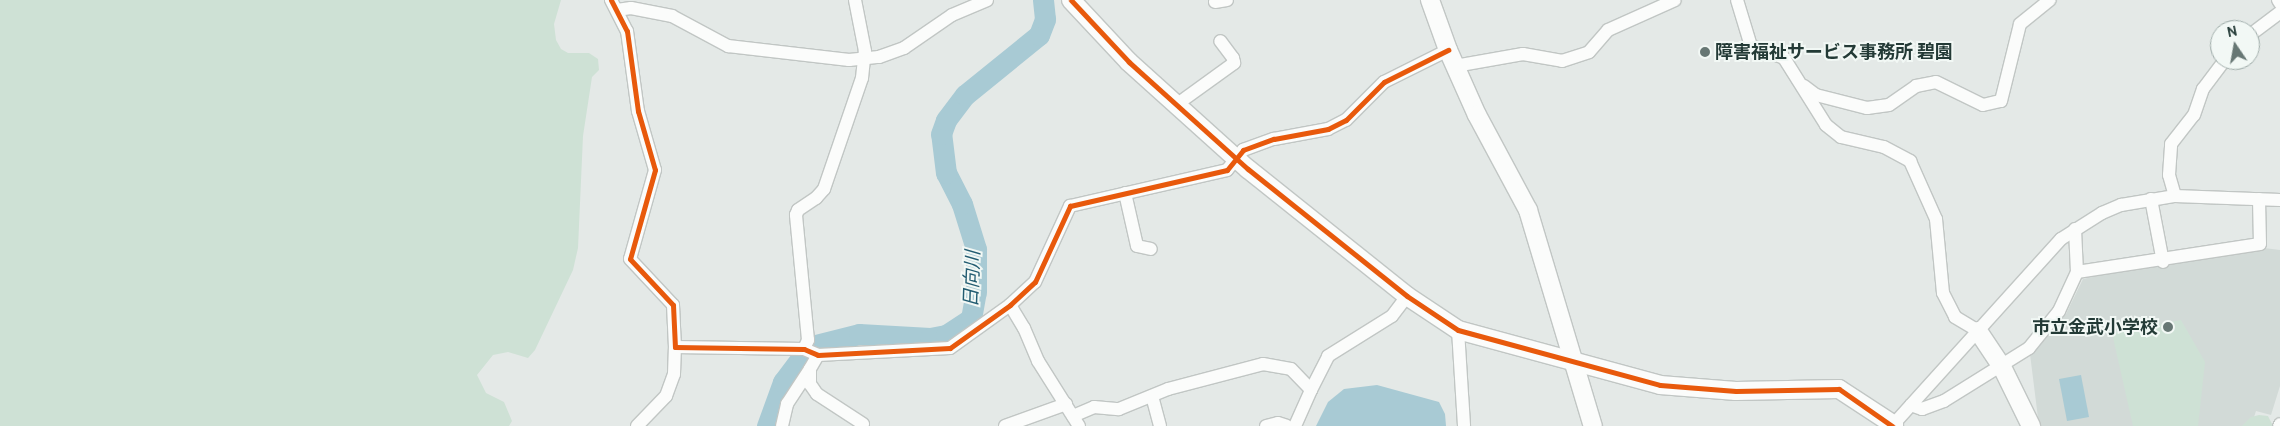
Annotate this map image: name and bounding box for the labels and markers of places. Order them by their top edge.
place label: 障害福祉サービス事務所 碧園 [1715,41,1953,63]
marker: 障害福祉サービス事務所 碧園 [1699,46,1711,58]
place label: 市立金武小学校 [2032,316,2158,338]
marker: 市立金武小学校 [2162,321,2174,333]

